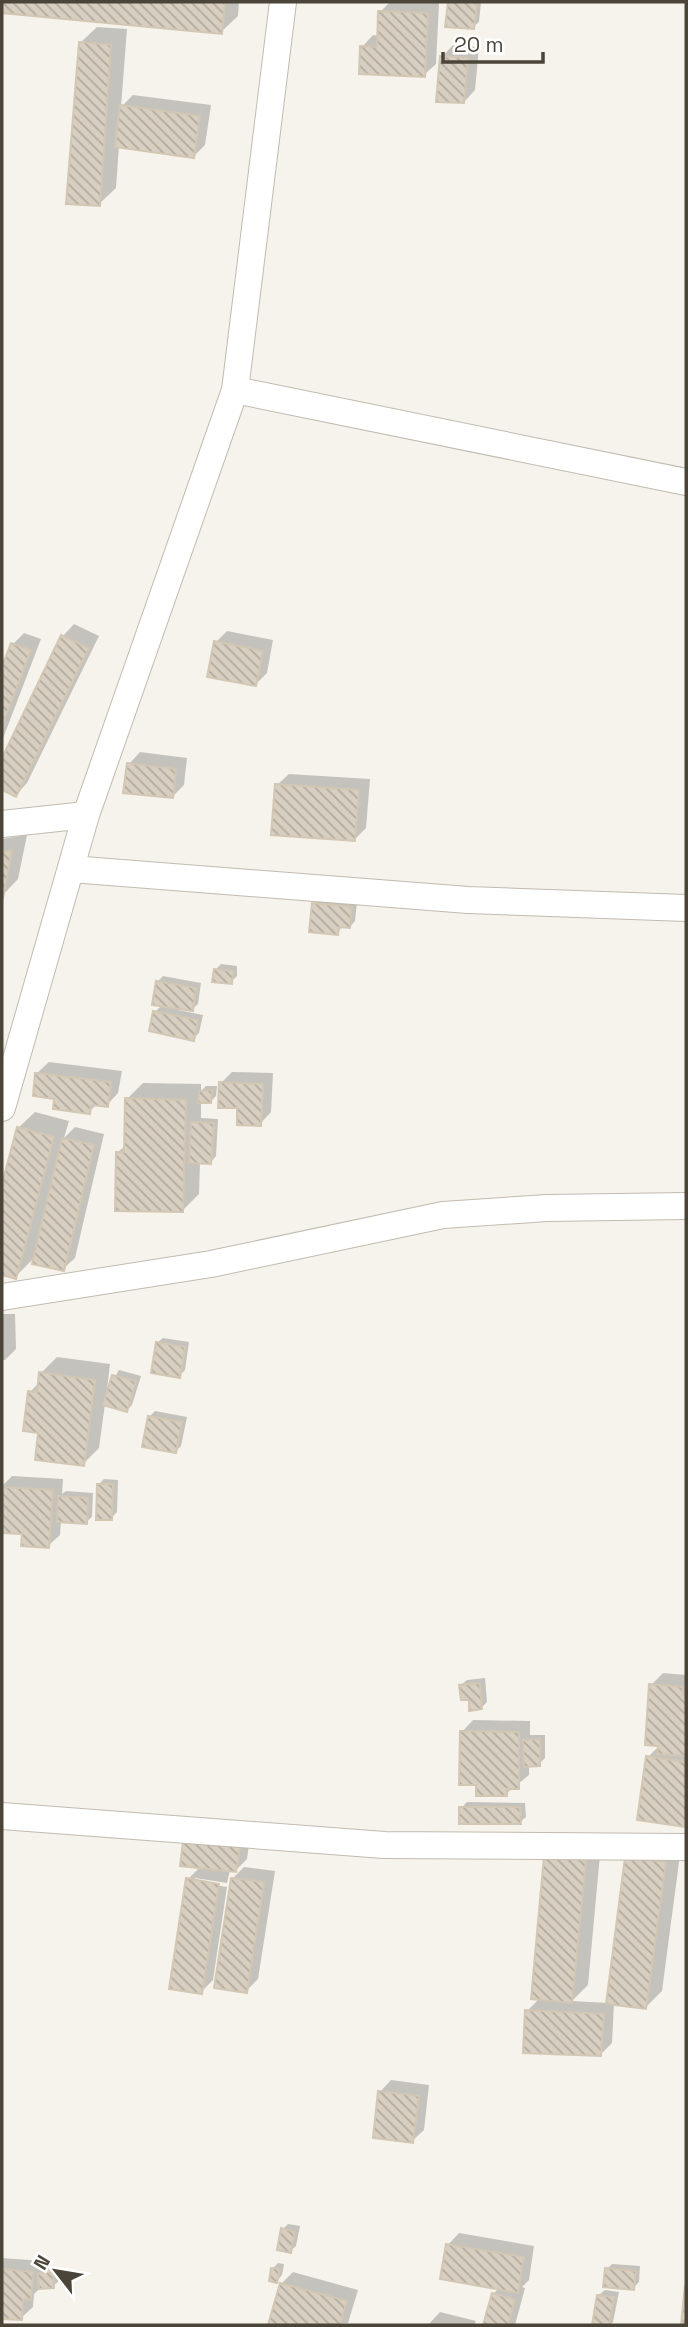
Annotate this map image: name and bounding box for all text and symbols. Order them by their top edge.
scale bar [443,21,543,65]
text: 20 m [454,31,504,58]
north arrow [21,2236,91,2306]
text: N [28,2251,56,2274]

